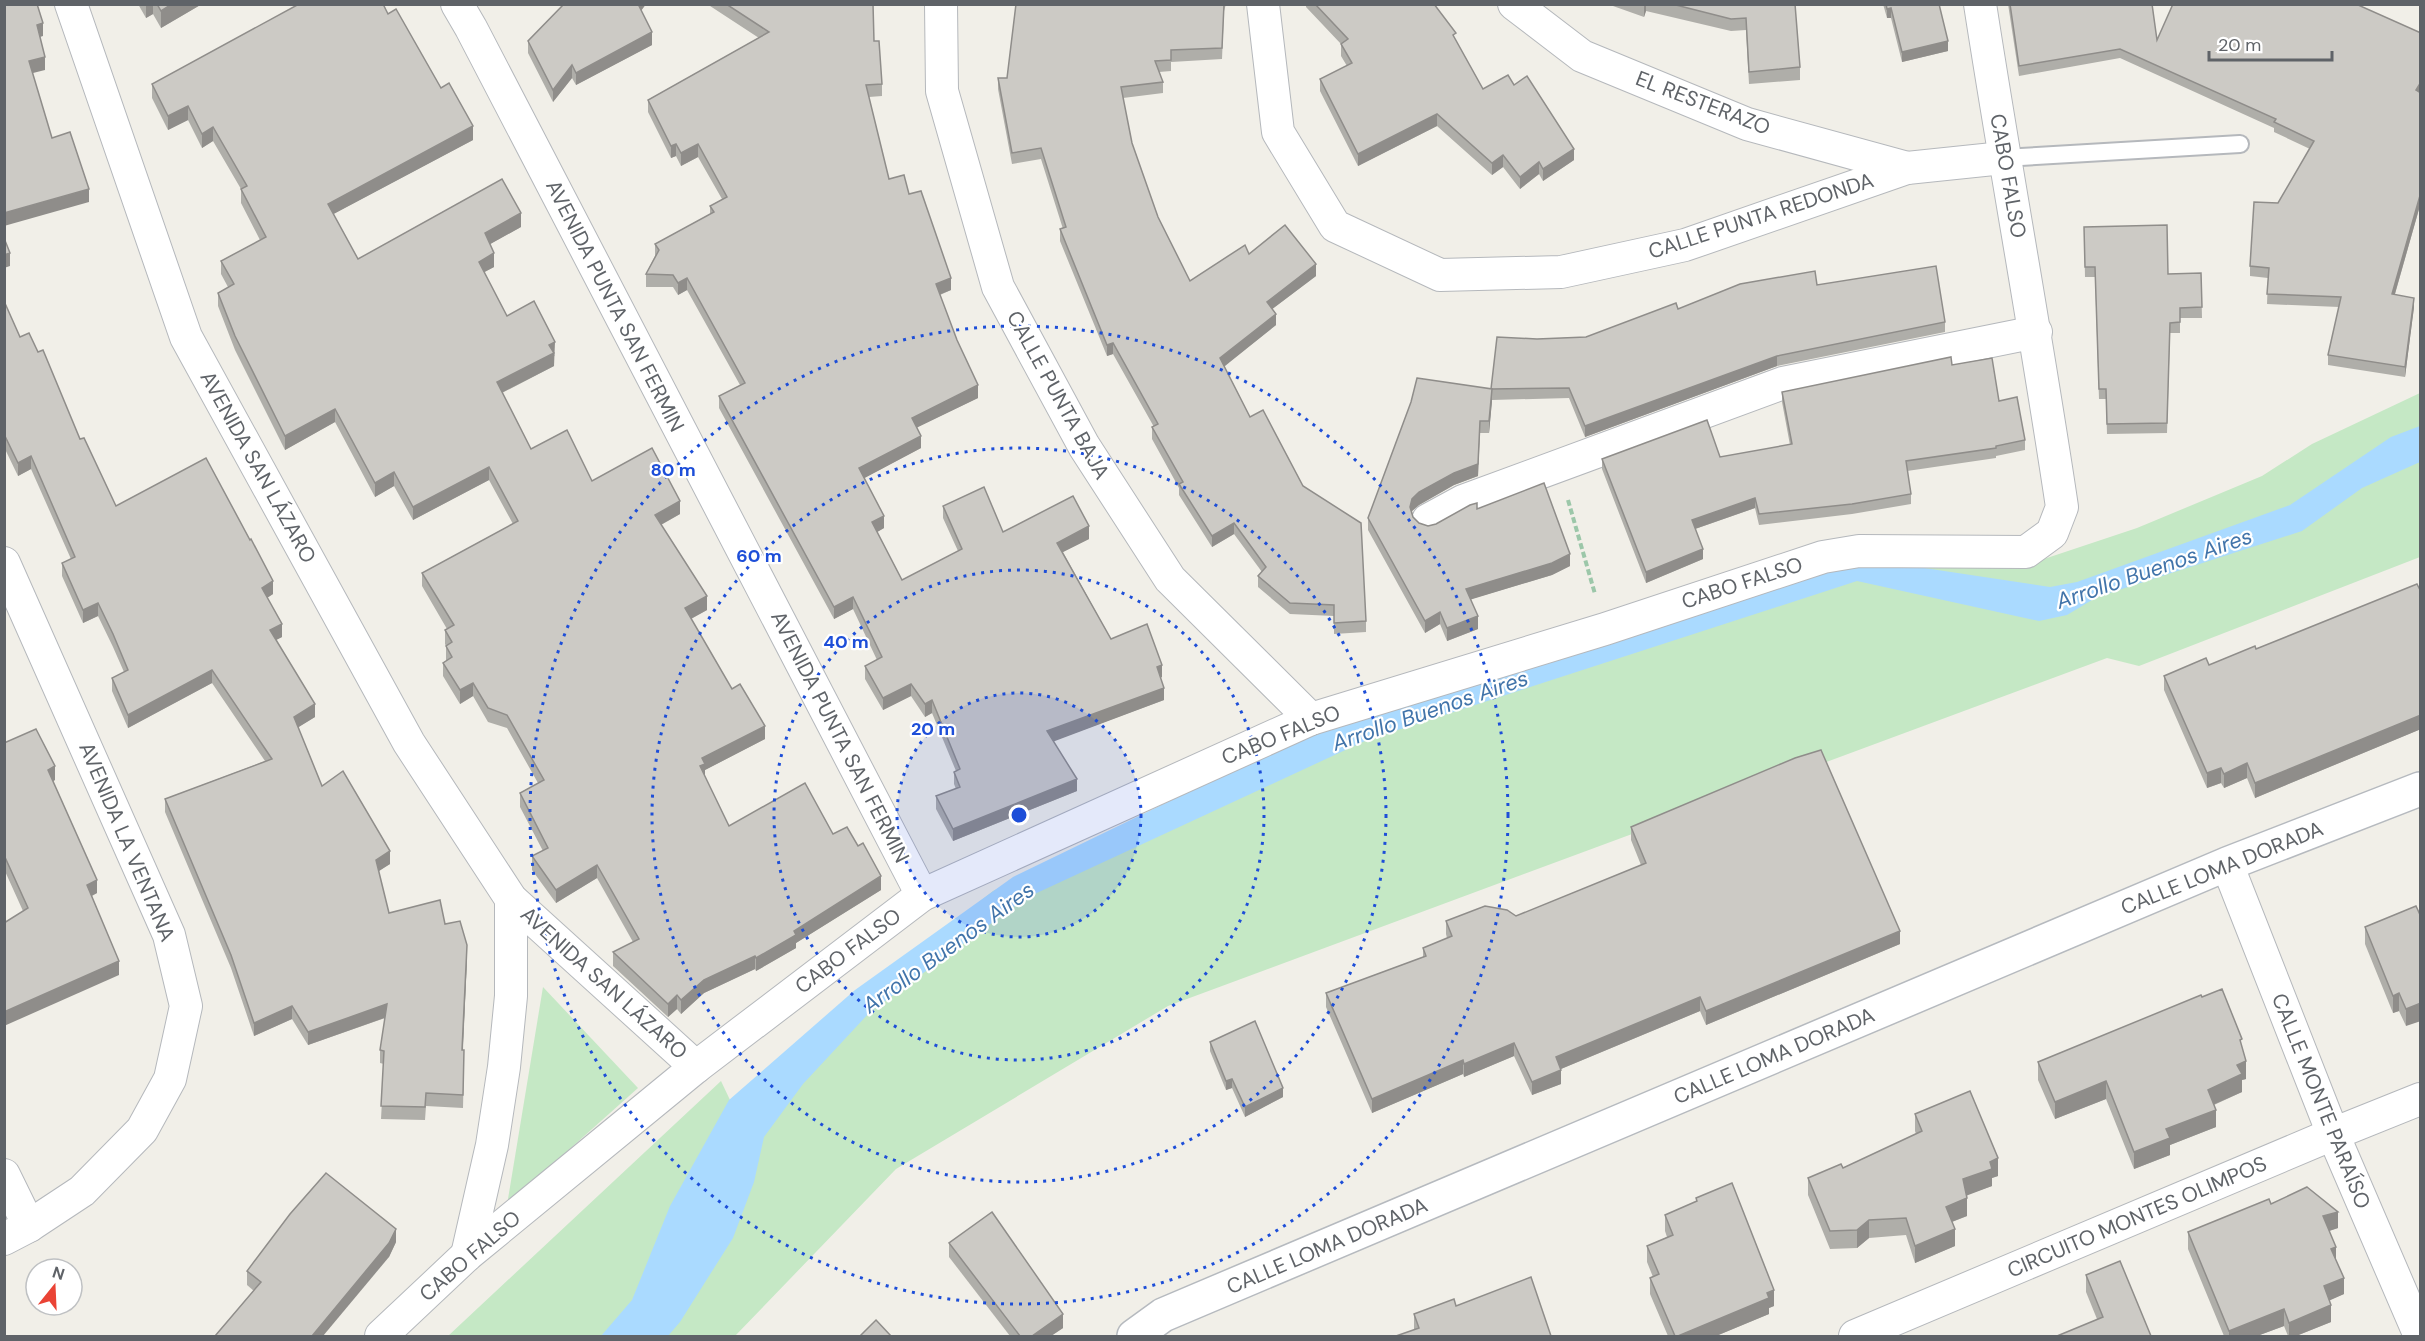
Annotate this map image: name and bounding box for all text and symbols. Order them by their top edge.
scale bar [2209,24,2332,62]
text: 20 m [2218,33,2261,57]
street label: EL RESTERAZO [1632,64,1774,142]
street label: CABO FALSO [1983,112,2033,240]
street label: CALLE PUNTA REDONDA [1645,166,1877,266]
street label: AVENIDA PUNTA SAN FERMIN [539,175,691,437]
street label: CALLE PUNTA BAJA [1000,306,1116,484]
street label: AVENIDA SAN LÁZARO [194,366,322,568]
text: 80 m [650,458,696,482]
water label: Arrollo Buenos Aires [2051,521,2256,616]
text: 60 m [736,544,782,568]
street label: CABO FALSO [1678,550,1806,616]
street label: AVENIDA PUNTA SAN FERMIN [764,606,916,868]
text: 40 m [823,630,869,654]
water label: Arrollo Buenos Aires [1327,663,1532,758]
street label: CABO FALSO [1217,698,1345,772]
text: 20 m [911,717,955,741]
street label: AVENIDA LA VENTANA [72,738,182,946]
centre of rings [1009,805,1029,825]
street label: CALLE LOMA DORADA [2117,815,2327,921]
water label: Arrollo Buenos Aires [856,875,1040,1020]
street label: AVENIDA SAN LÁZARO [515,901,693,1065]
street label: CABO FALSO [789,902,907,1000]
street label: CALLE MONTE PARAÍSO [2265,989,2377,1213]
street label: CALLE LOMA DORADA [1669,1001,1879,1111]
street label: CIRCUITO MONTES OLIMPOS [2003,1150,2271,1284]
street label: CALLE LOMA DORADA [1222,1191,1432,1301]
street label: CABO FALSO [413,1204,527,1308]
north arrow [24,1257,84,1317]
text: N [50,1261,67,1285]

